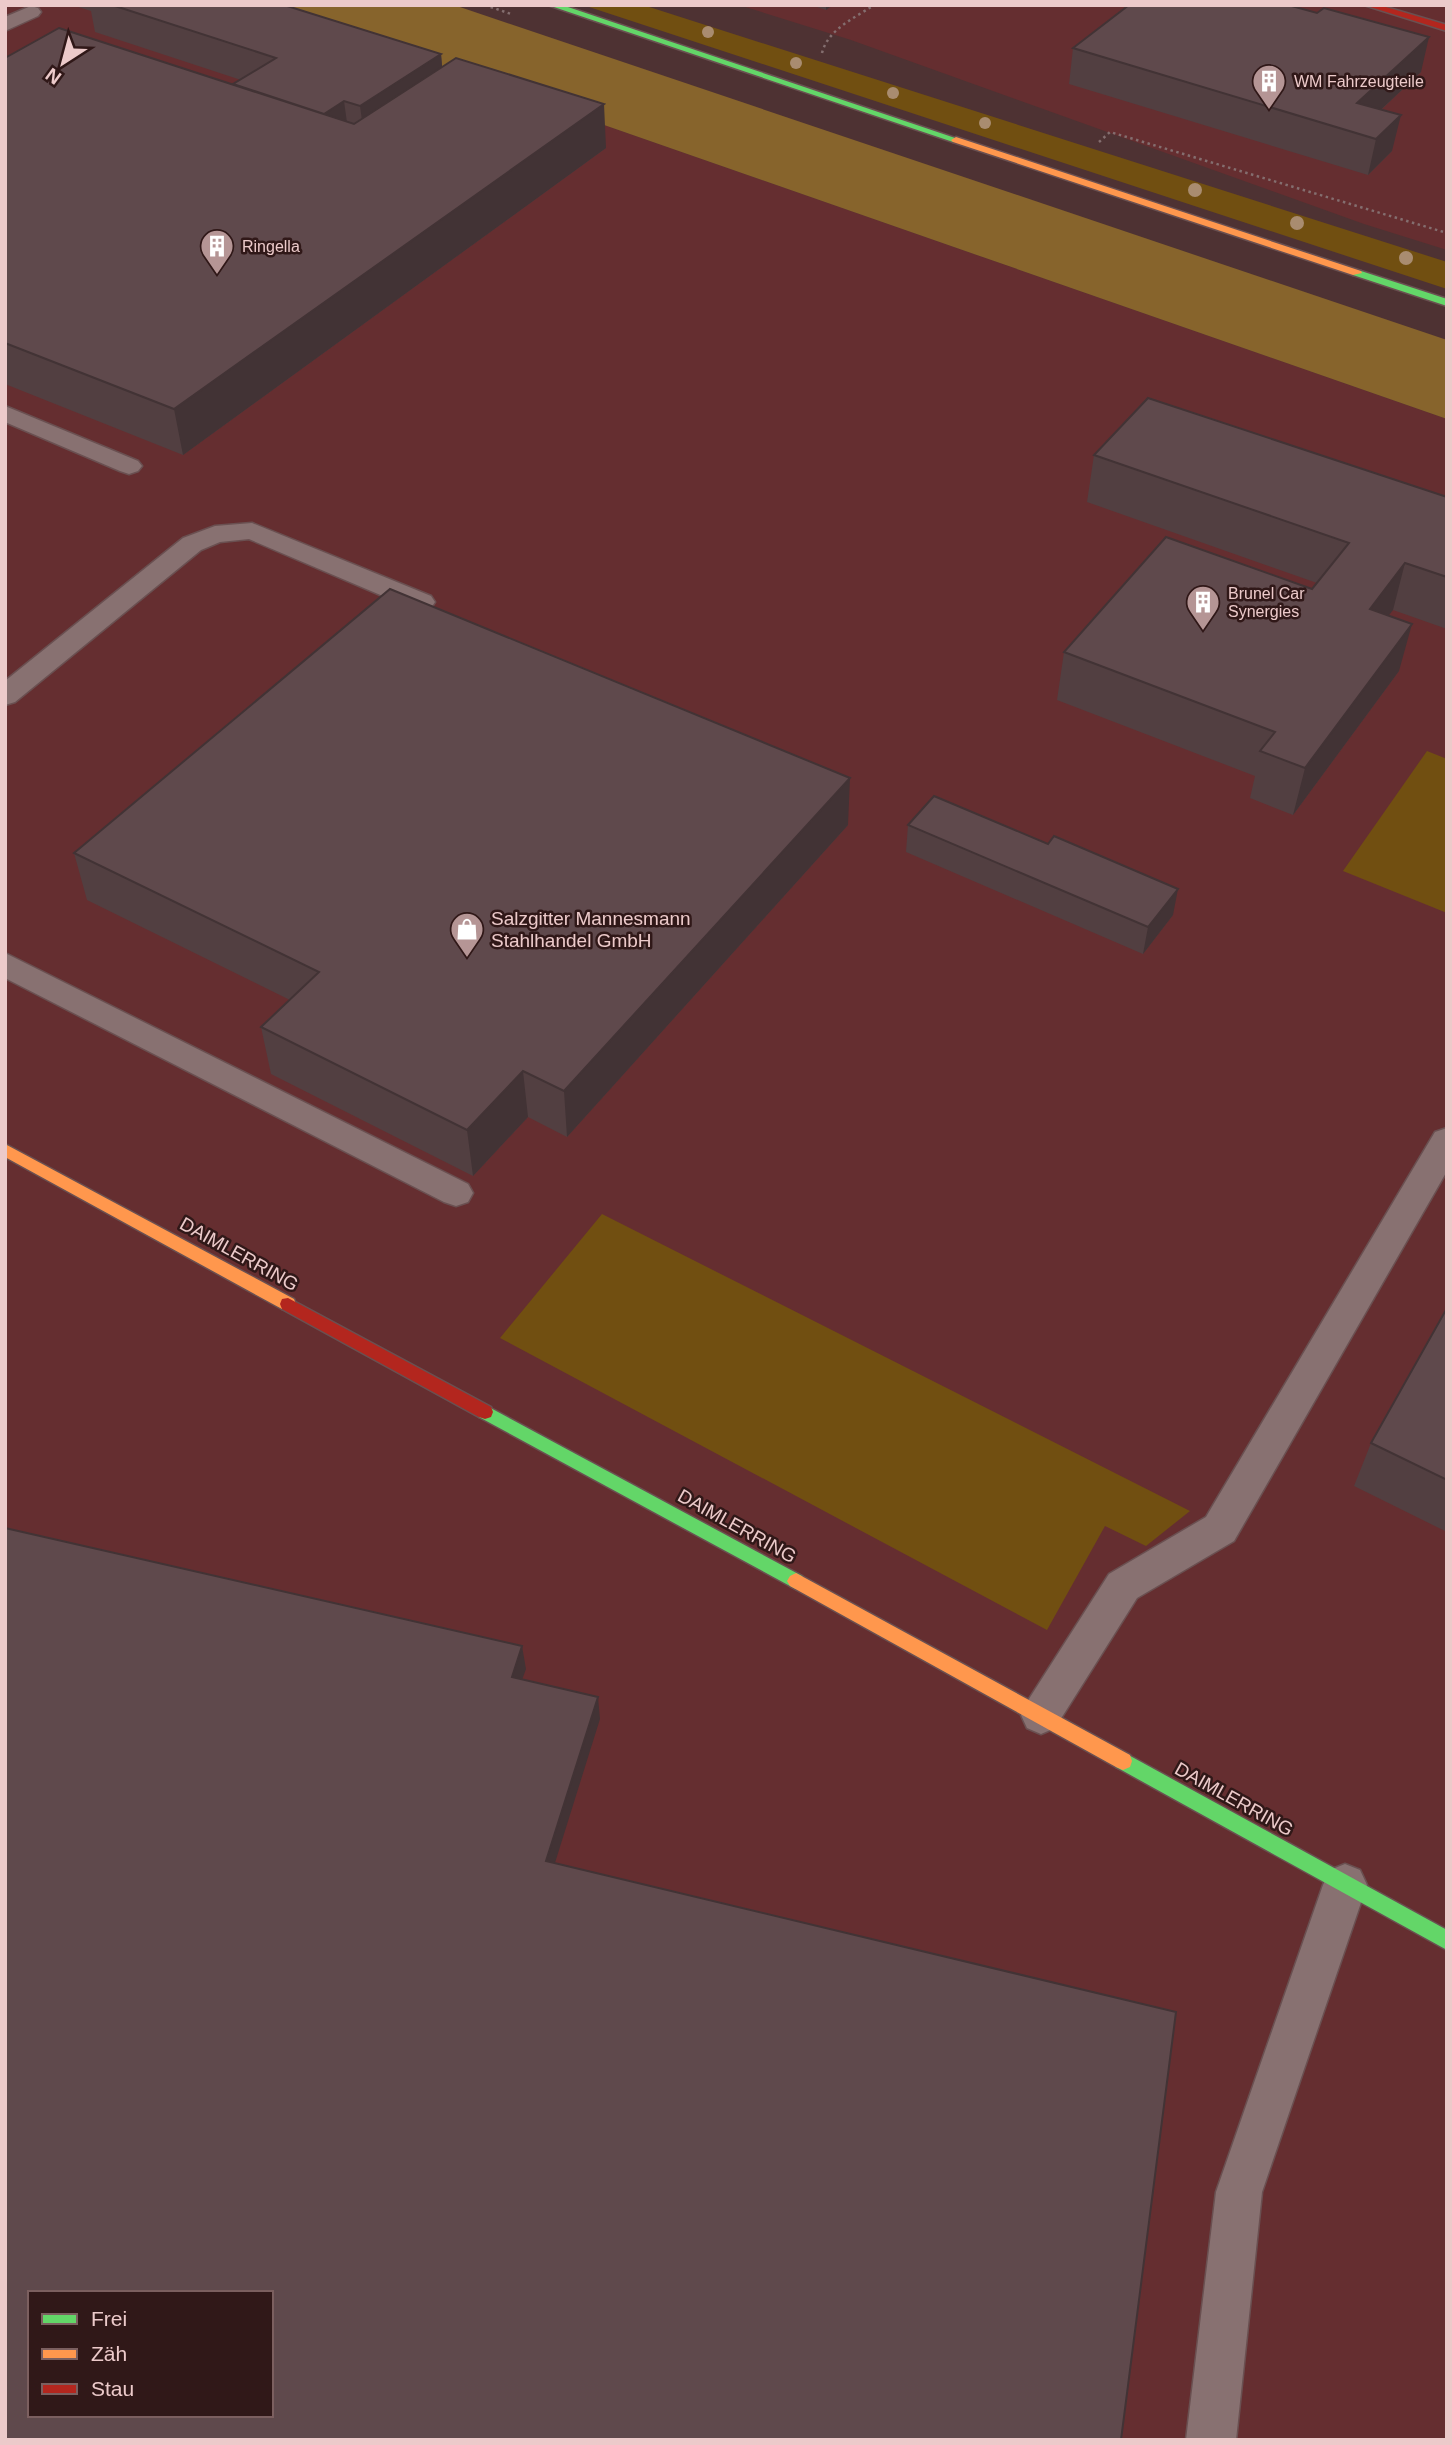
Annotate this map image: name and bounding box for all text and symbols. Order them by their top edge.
north arrow [28,28,98,98]
building icon: WM Fahrzeugteile [1250,62,1288,111]
text: N [42,64,65,89]
place label: WM Fahrzeugteile [1294,73,1424,90]
building icon: Ringella [198,227,236,276]
place label: Ringella [242,238,300,255]
building icon: Brunel Car Synergies [1184,583,1222,632]
place label: Brunel Car Synergies [1228,585,1305,620]
place label: Salzgitter Mannesmann Stahlhandel GmbH [491,908,691,951]
shop icon: Salzgitter Mannesmann Stahlhandel GmbH [448,910,486,959]
street label: DAIMLERRING [176,1213,302,1295]
street label: DAIMLERRING [674,1485,800,1567]
street label: DAIMLERRING [1171,1758,1297,1840]
legend [28,2291,273,2417]
text: Frei [91,2307,127,2330]
text: Zäh [91,2342,127,2365]
text: Stau [91,2377,134,2400]

